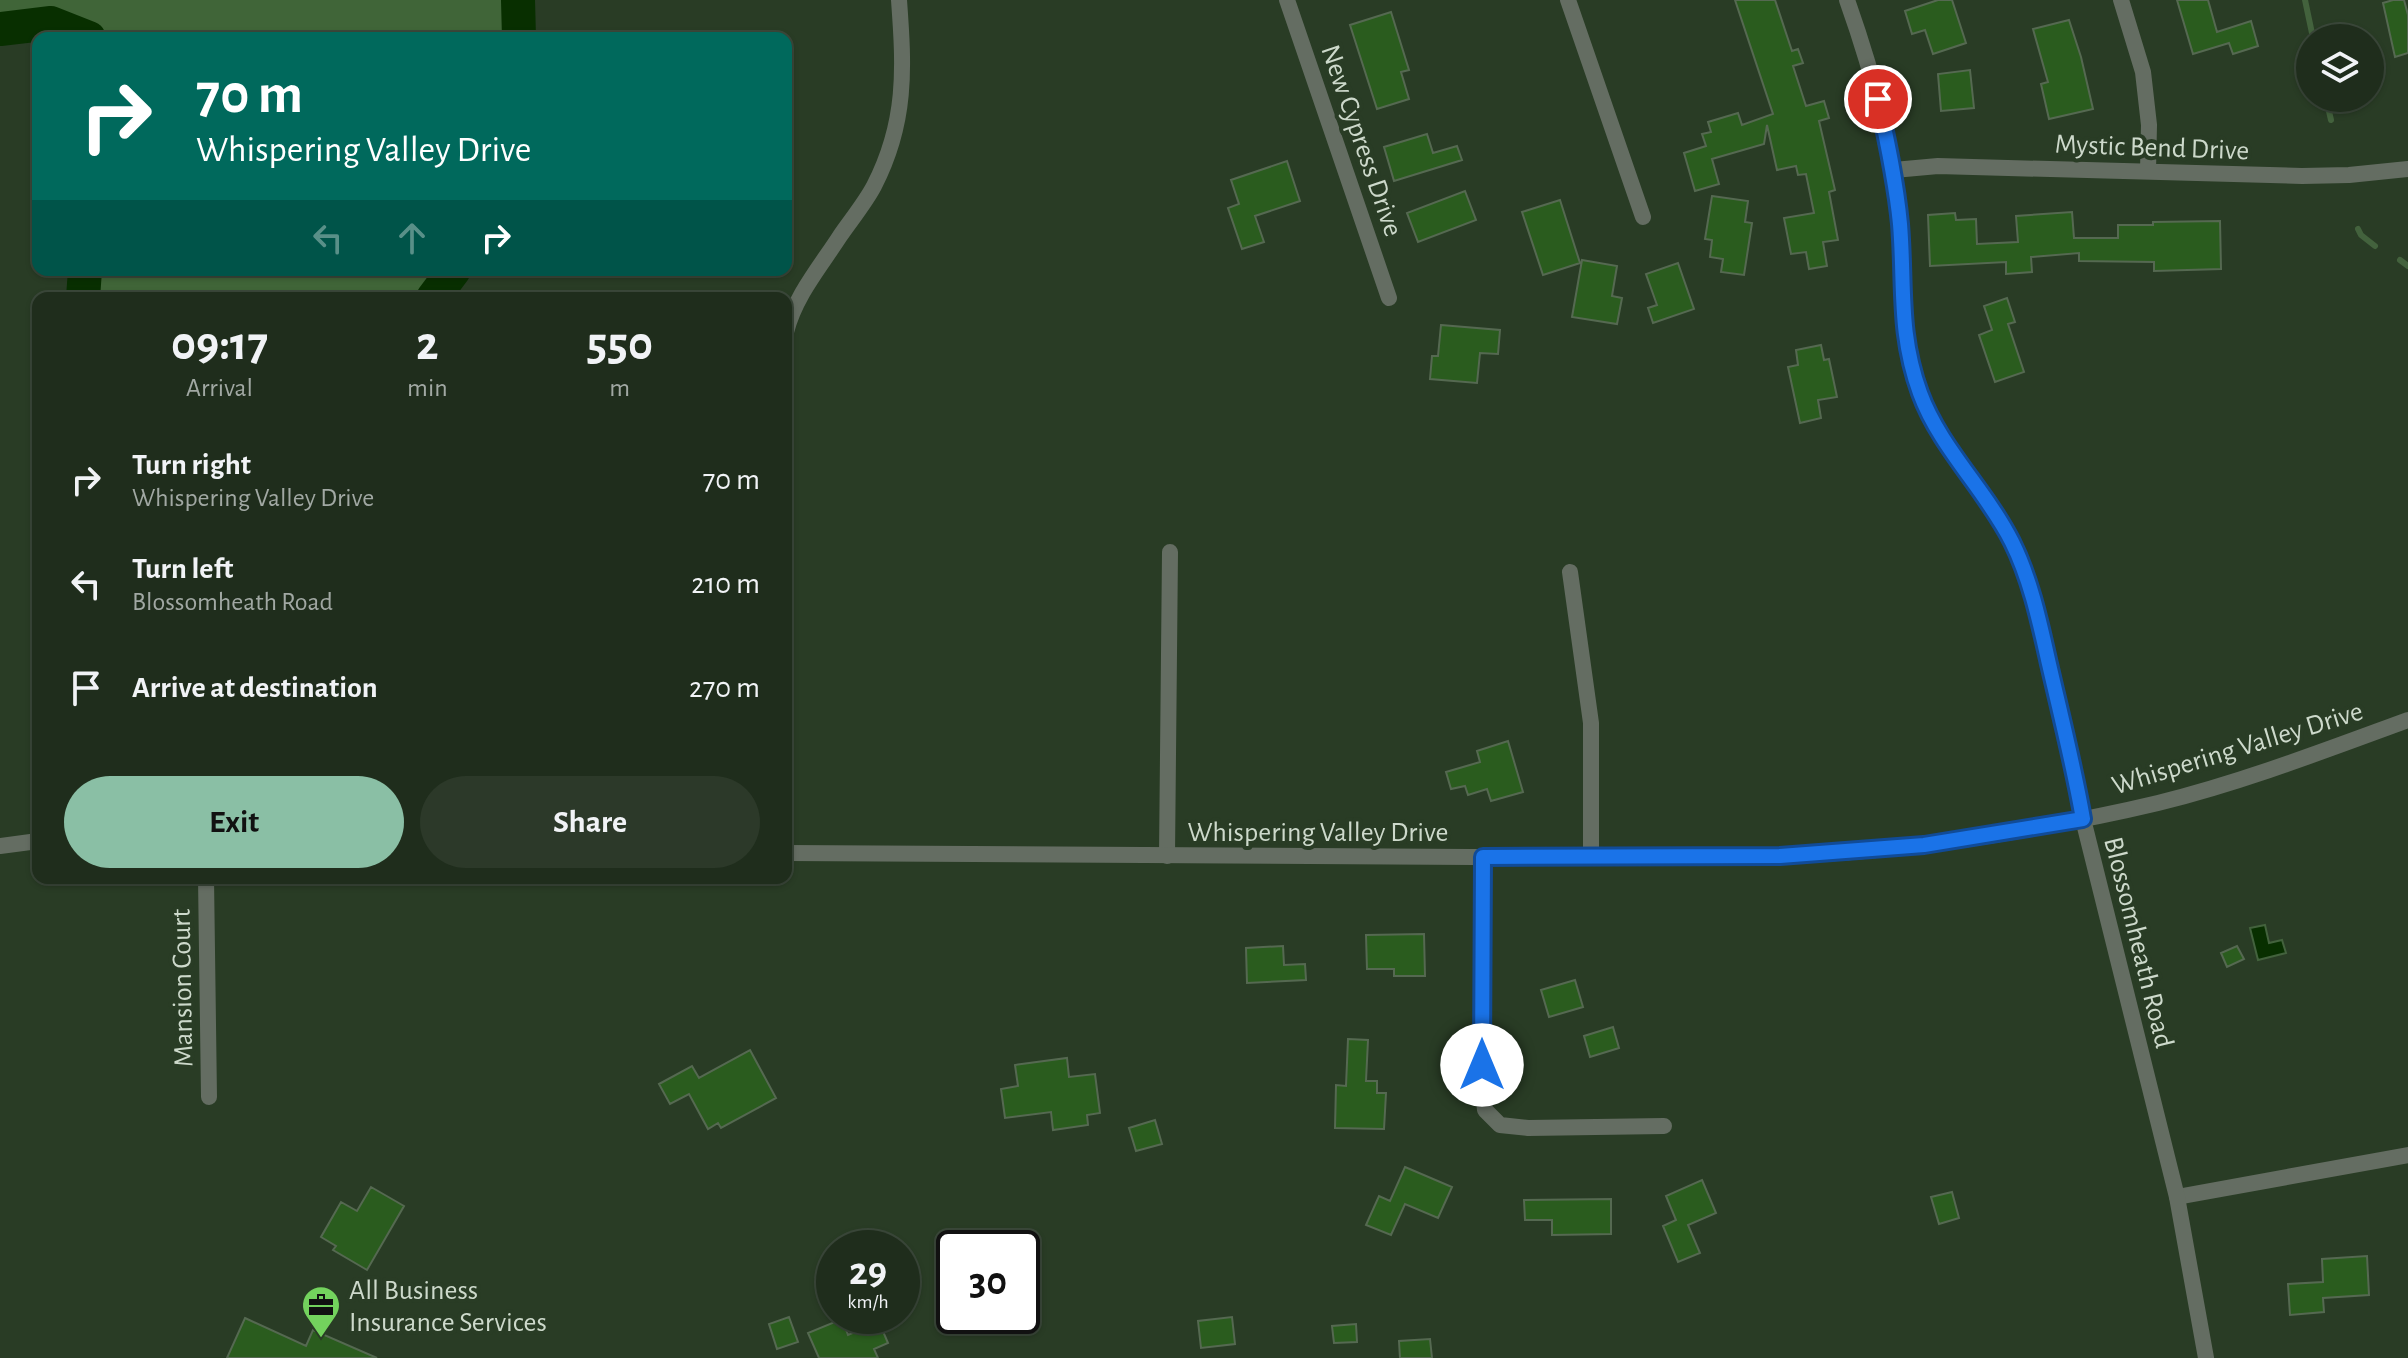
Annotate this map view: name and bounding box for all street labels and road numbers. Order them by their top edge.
street label: New Cypress Drive [1315,41,1407,240]
street label: Mystic Bend Drive [2054,131,2250,165]
street label: Whispering Valley Drive [2109,697,2366,800]
street label: Whispering Valley Drive [1188,819,1448,847]
street label: Blossomheath Road [2098,834,2178,1051]
street label: Mansion Court [168,909,198,1067]

